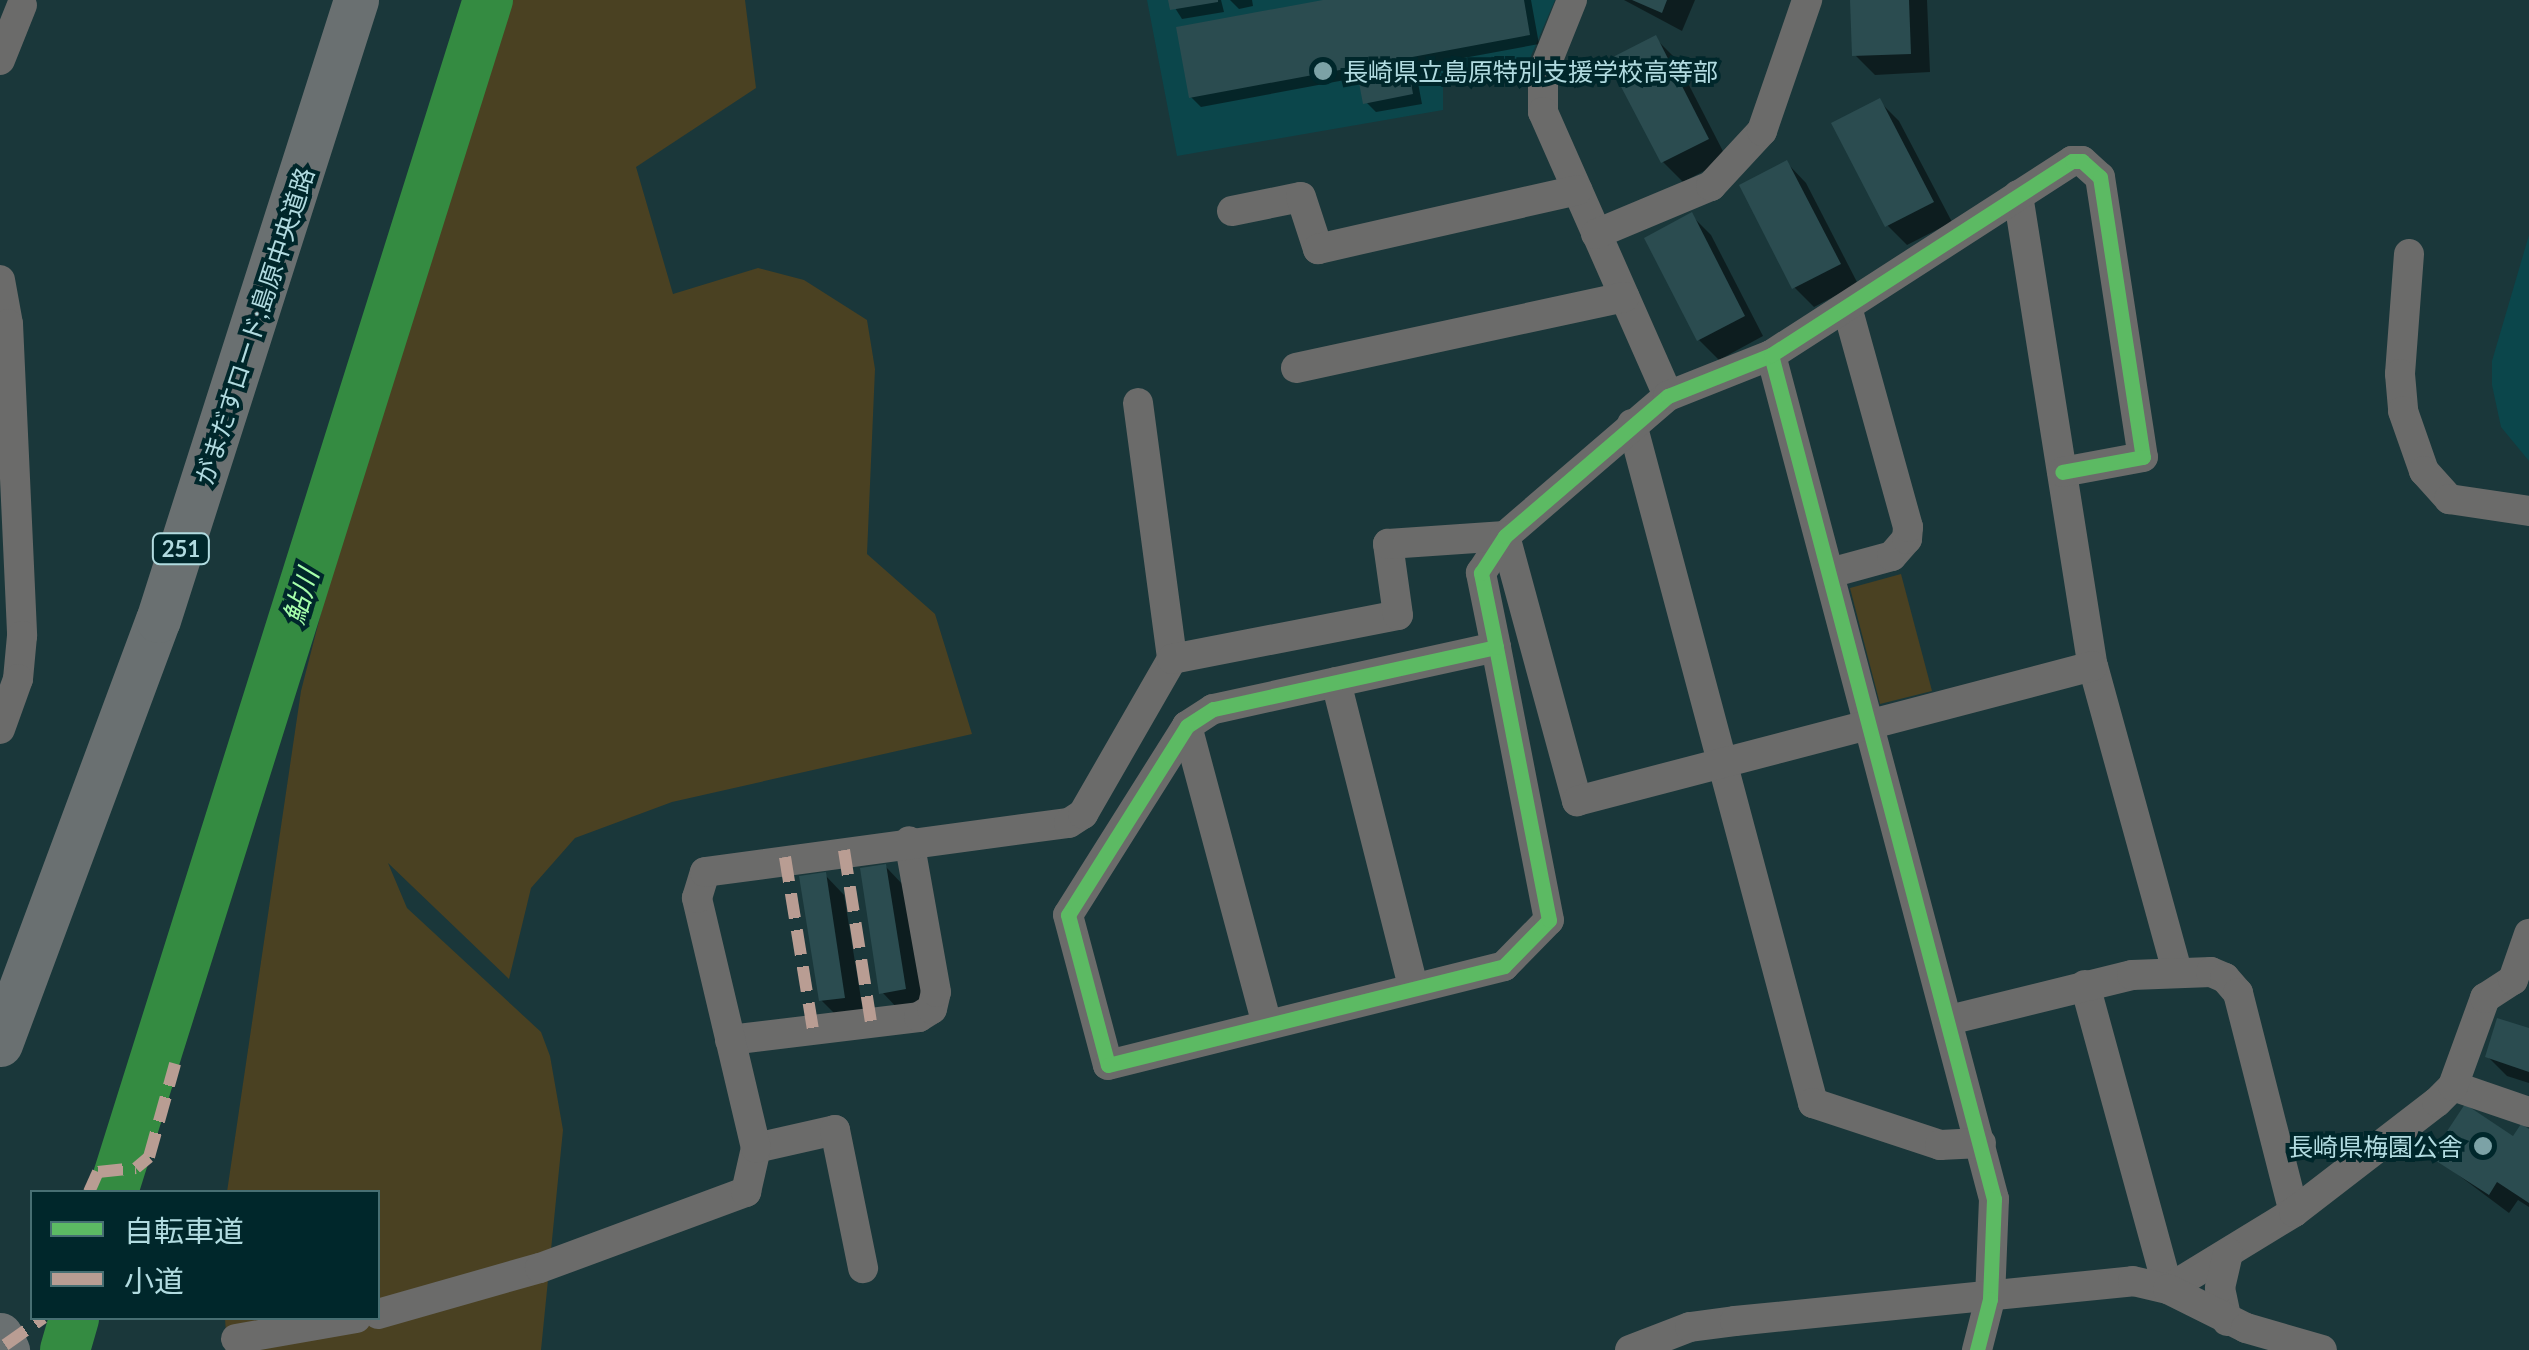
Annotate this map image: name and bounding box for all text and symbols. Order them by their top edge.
place label: 長崎県立島原特別支援学校高等部 [1343,56,1718,86]
marker: 長崎県立島原特別支援学校高等部 [1312,60,1334,82]
street label: がまだすロード;島原中央道路 [189,164,319,488]
road number: 251 [151,532,211,566]
water label: 鮎川 [276,564,324,628]
place label: 長崎県梅園公舎 [2288,1131,2463,1161]
marker: 長崎県梅園公舎 [2472,1135,2494,1157]
legend [30,1190,380,1320]
text: 自転車道 [124,1212,244,1248]
text: 小道 [124,1262,184,1298]

